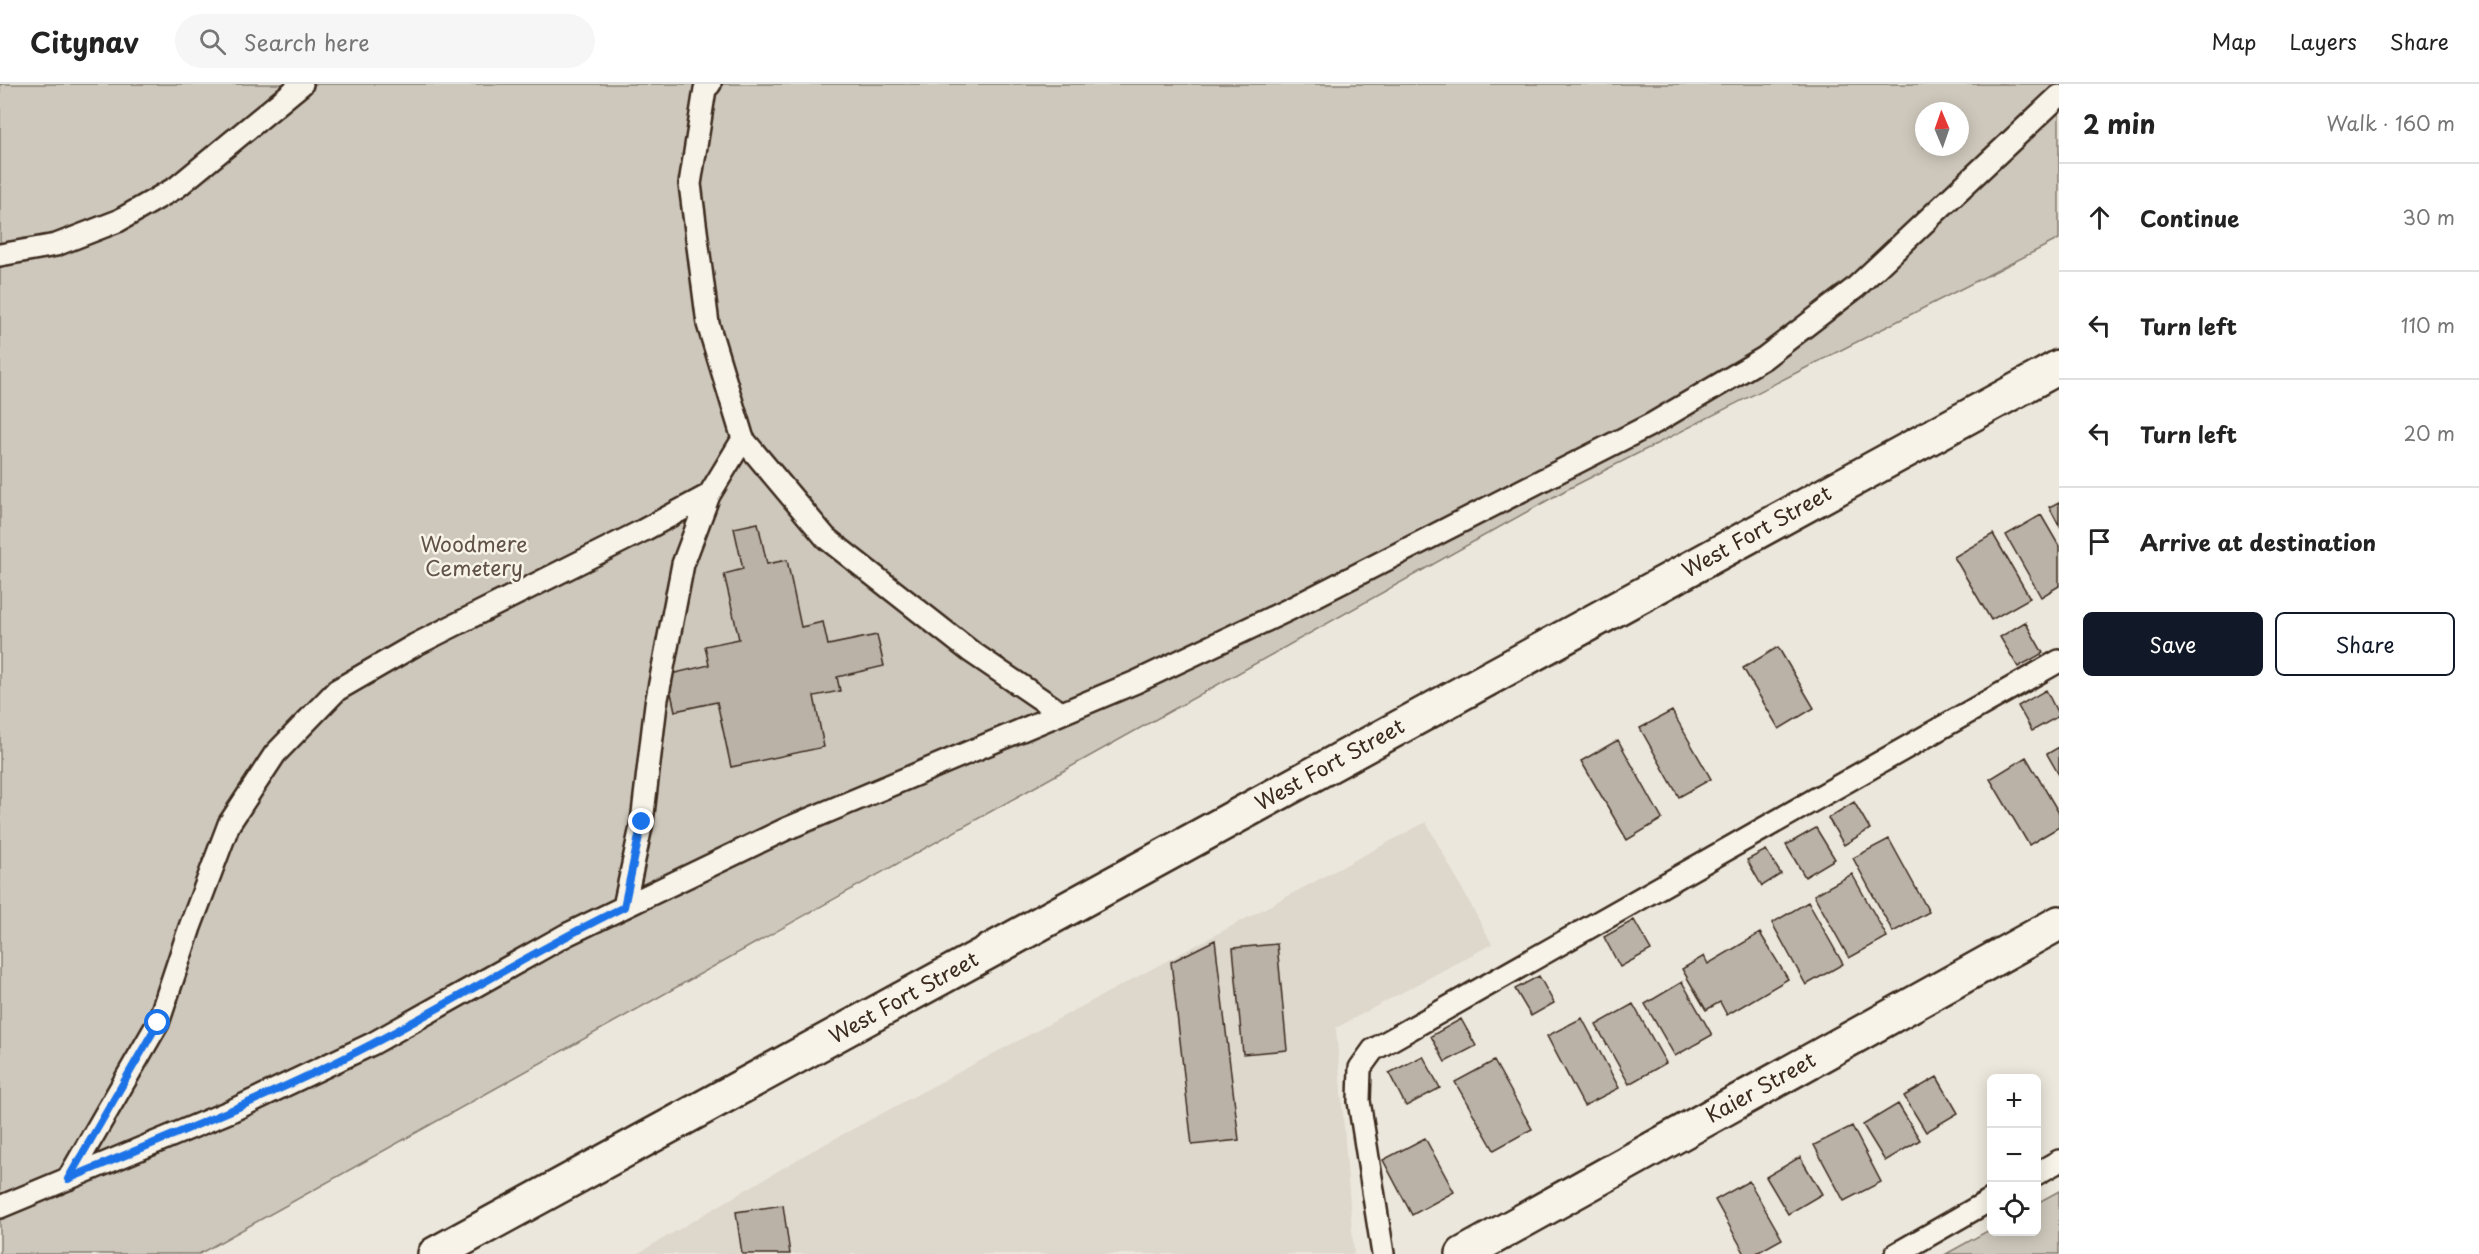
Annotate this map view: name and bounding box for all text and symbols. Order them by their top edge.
search box [175,14,595,68]
text: Citynav [30,20,139,63]
icon: search [196,25,229,58]
text: Search here [244,25,370,58]
text: Map [2212,25,2256,57]
text: Layers [2289,25,2357,57]
text: Share [2390,25,2449,57]
north arrow [1915,102,1969,156]
text: 2 min [2083,104,2156,143]
text: Walk · 160 m [2327,108,2455,138]
icon: ahead [2083,201,2116,234]
text: Continue [2140,201,2239,234]
text: 30 m [2402,202,2455,232]
icon: left [2083,309,2116,342]
text: Turn left [2140,309,2237,342]
text: 110 m [2401,310,2455,340]
icon: left [2083,417,2116,450]
text: Turn left [2140,417,2237,450]
text: 20 m [2403,418,2455,448]
street label: West Fort Street [1675,476,1837,585]
icon: arrive [2083,525,2116,558]
text: Arrive at destination [2140,525,2376,558]
park label: Woodmere Cemetery [420,527,528,583]
button: Save [2083,612,2263,676]
button: Share [2275,612,2455,676]
street label: West Fort Street [1248,709,1410,818]
route end [628,808,654,834]
street label: West Fort Street [822,942,984,1051]
route start [144,1009,170,1035]
street label: Kaier Street [1699,1043,1821,1130]
map controls [1987,1074,2041,1236]
button: + [1987,1074,2041,1128]
button: − [1987,1128,2041,1182]
button: locate [1987,1182,2041,1236]

